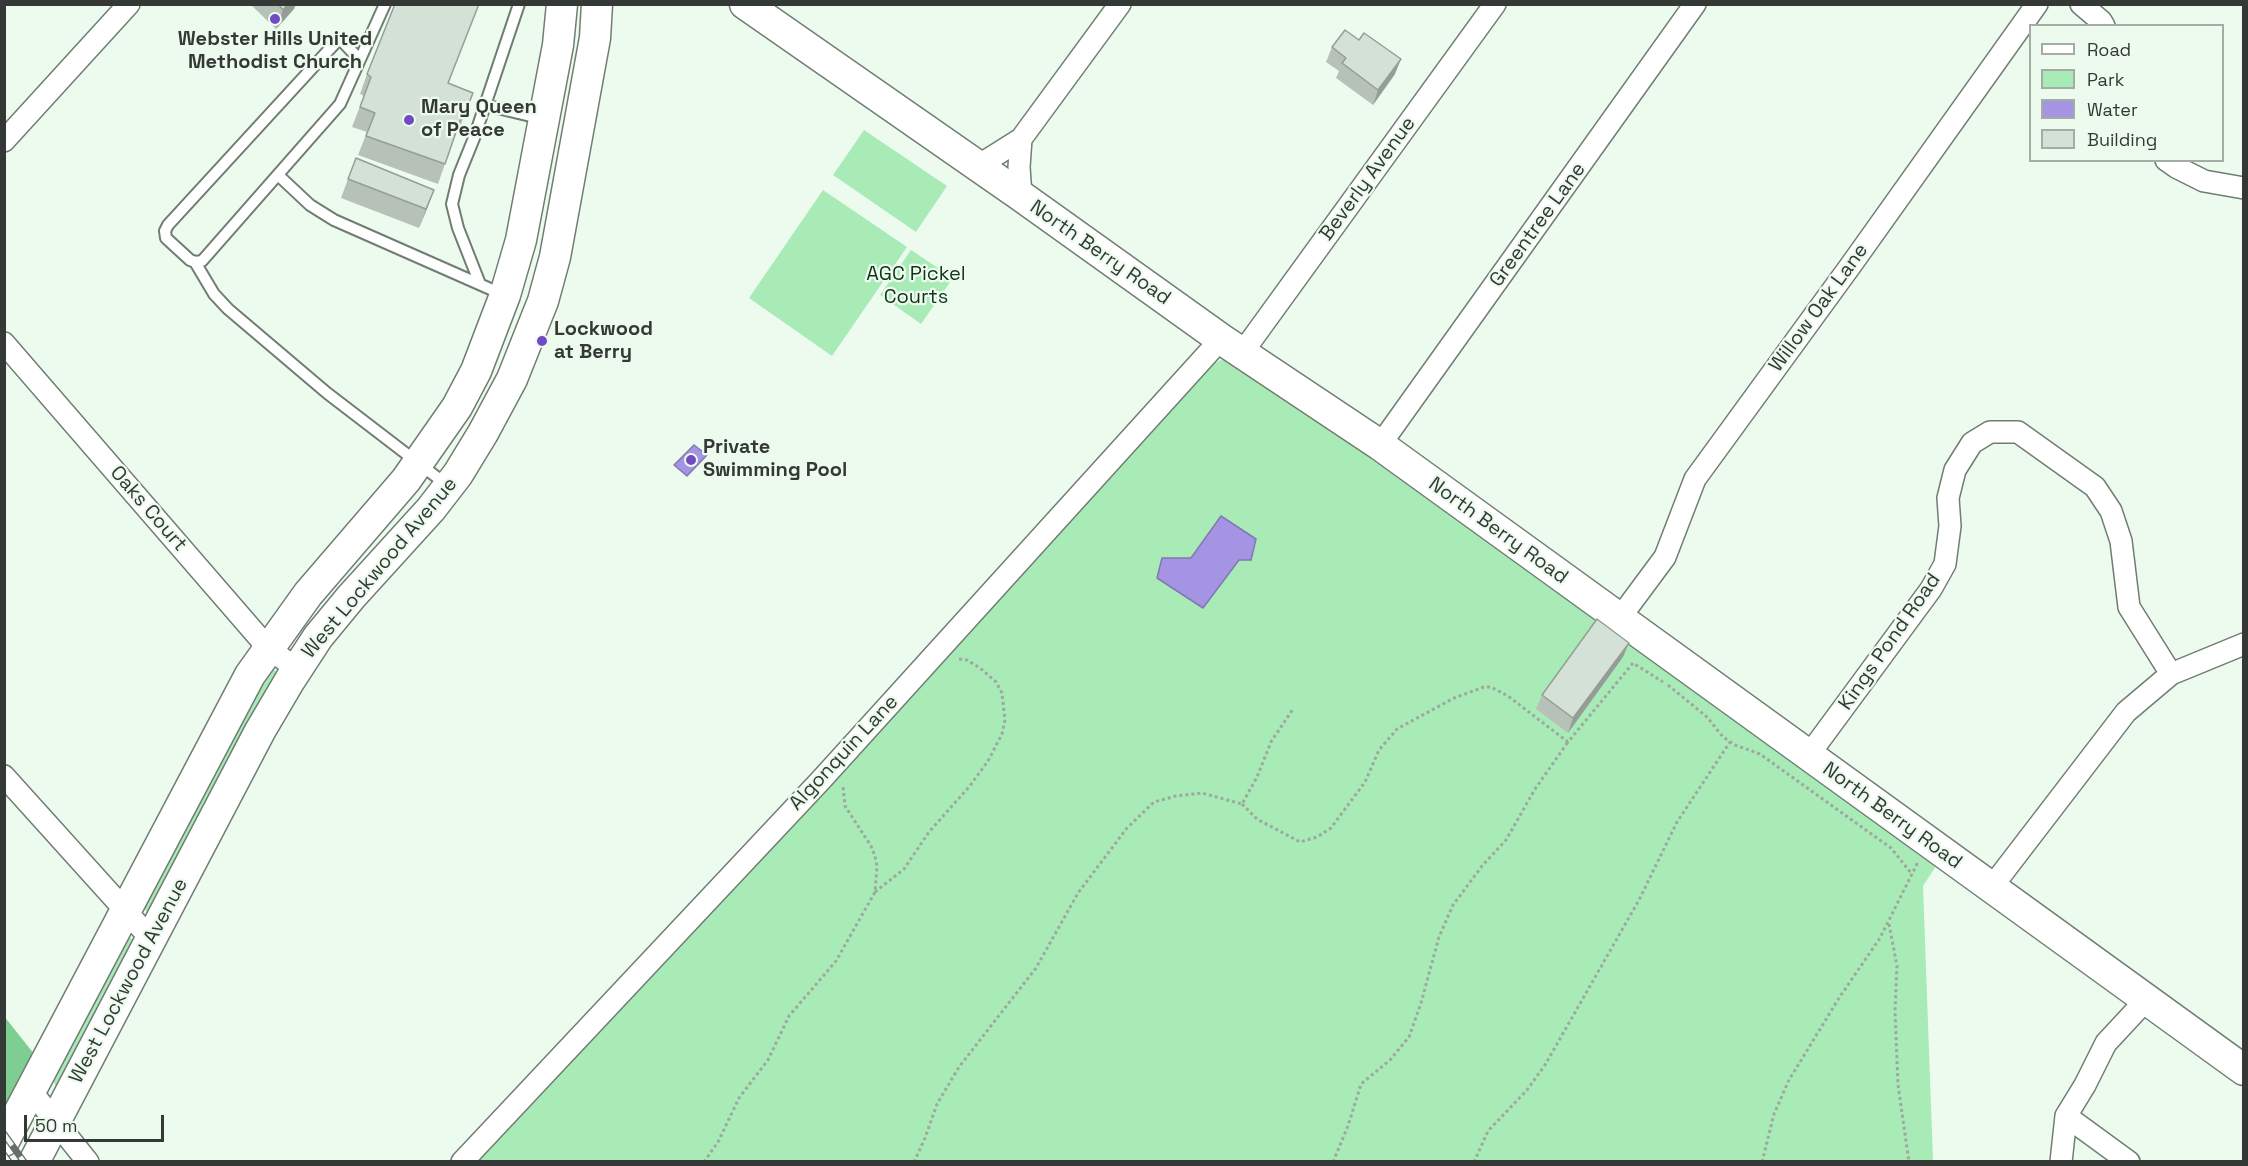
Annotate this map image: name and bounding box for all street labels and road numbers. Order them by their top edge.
street label: Beverly Avenue [1315,112,1421,246]
street label: Greentree Lane [1485,158,1591,292]
street label: North Berry Road [1025,195,1175,311]
street label: Willow Oak Lane [1764,239,1874,377]
street label: Oaks Court [104,461,192,557]
street label: North Berry Road [1424,472,1572,590]
street label: West Lockwood Avenue [297,473,463,663]
street label: Kings Pond Road [1834,569,1946,715]
street label: Algonquin Lane [784,690,904,816]
street label: North Berry Road [1818,757,1966,875]
street label: West Lockwood Avenue [65,874,193,1088]

